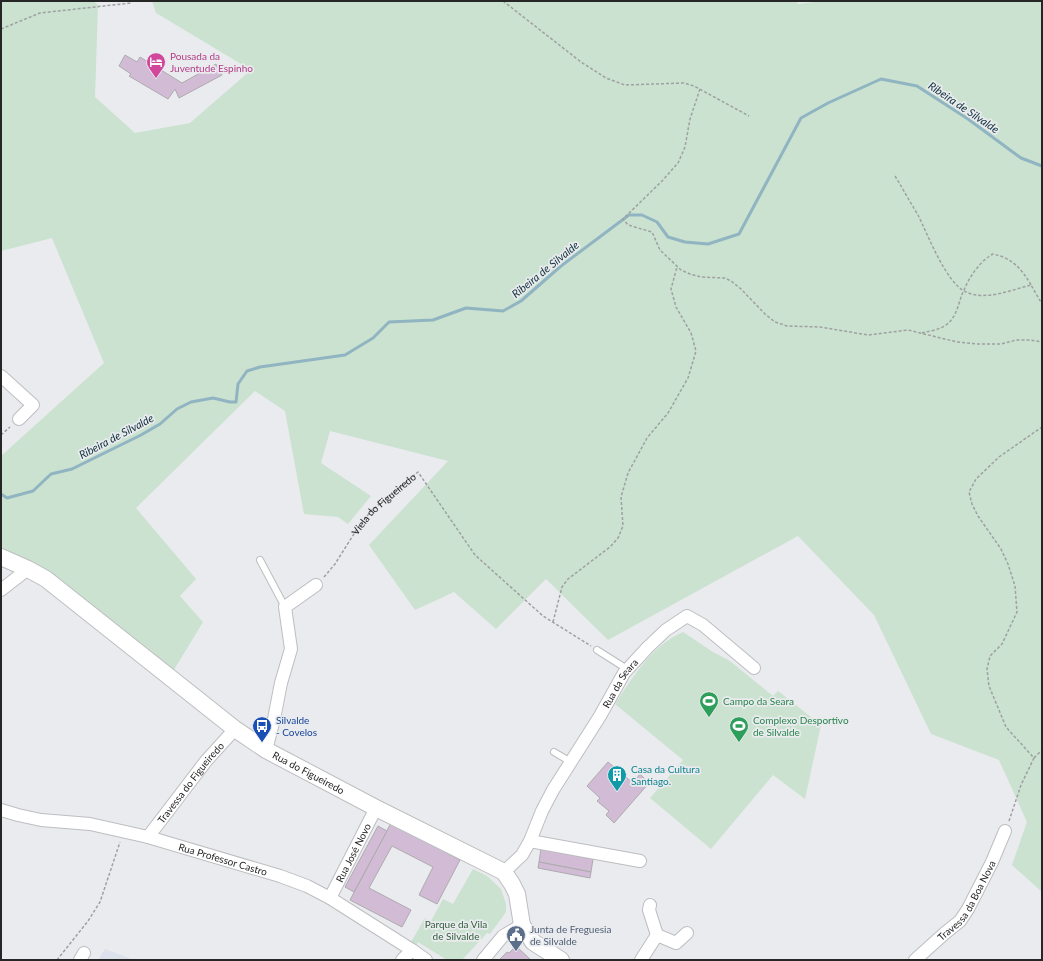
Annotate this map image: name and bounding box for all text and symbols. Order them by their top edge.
place label: Pousada da Juventude Espinho [170,50,253,74]
hotel icon: Pousada da Juventude Espinho [145,51,167,79]
water label: Ribeira de Silvalde [926,79,1002,135]
water label: Ribeira de Silvalde [509,238,581,300]
water label: Ribeira de Silvalde [76,411,156,461]
street label: Viela do Figueiredo [349,470,418,537]
street label: Rua da Seara [600,656,640,710]
sports icon: Campo da Seara [698,690,720,718]
place label: Campo da Seara [723,695,794,707]
place label: Silvalde - Covelos [276,714,317,738]
place label: Complexo Desportivo de Silvalde [753,714,849,738]
bus stop icon: Silvalde - Covelos [251,715,273,743]
sports icon: Complexo Desportivo de Silvalde [728,715,750,743]
street label: Travessa do Figueiredo [155,739,226,826]
street label: Rua do Figueiredo [271,749,347,796]
place label: Casa da Cultura Santiago. [631,763,700,787]
building icon: Casa da Cultura Santiago. [606,764,628,792]
street label: Rua José Novo [333,821,373,884]
street label: Rua Professor Castro [177,840,269,878]
street label: Travessa da Boa Nova [935,858,998,943]
park label: Parque da Vila de Silvalde [425,918,487,942]
place label: Junta de Freguesia de Silvalde [530,923,611,947]
public building icon: Junta de Freguesia de Silvalde [505,924,527,952]

